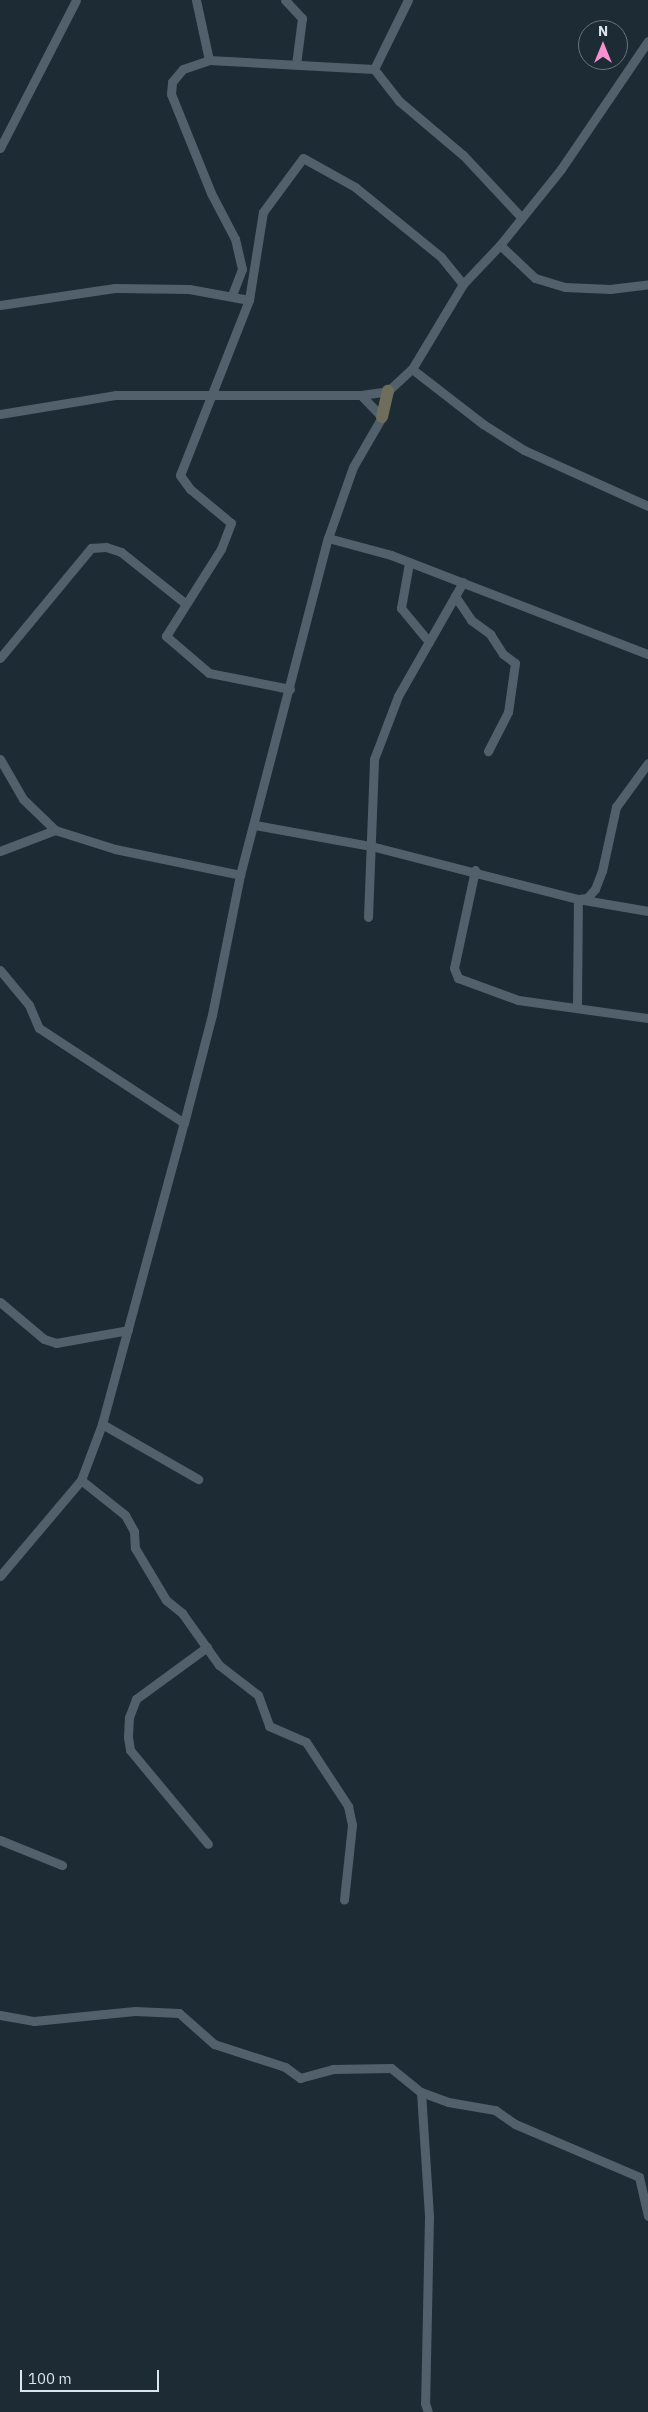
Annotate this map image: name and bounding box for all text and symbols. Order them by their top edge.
north arrow [578,20,628,70]
text: N [598,22,608,40]
scale bar [22,2360,161,2392]
text: 100 m [28,2369,72,2388]

